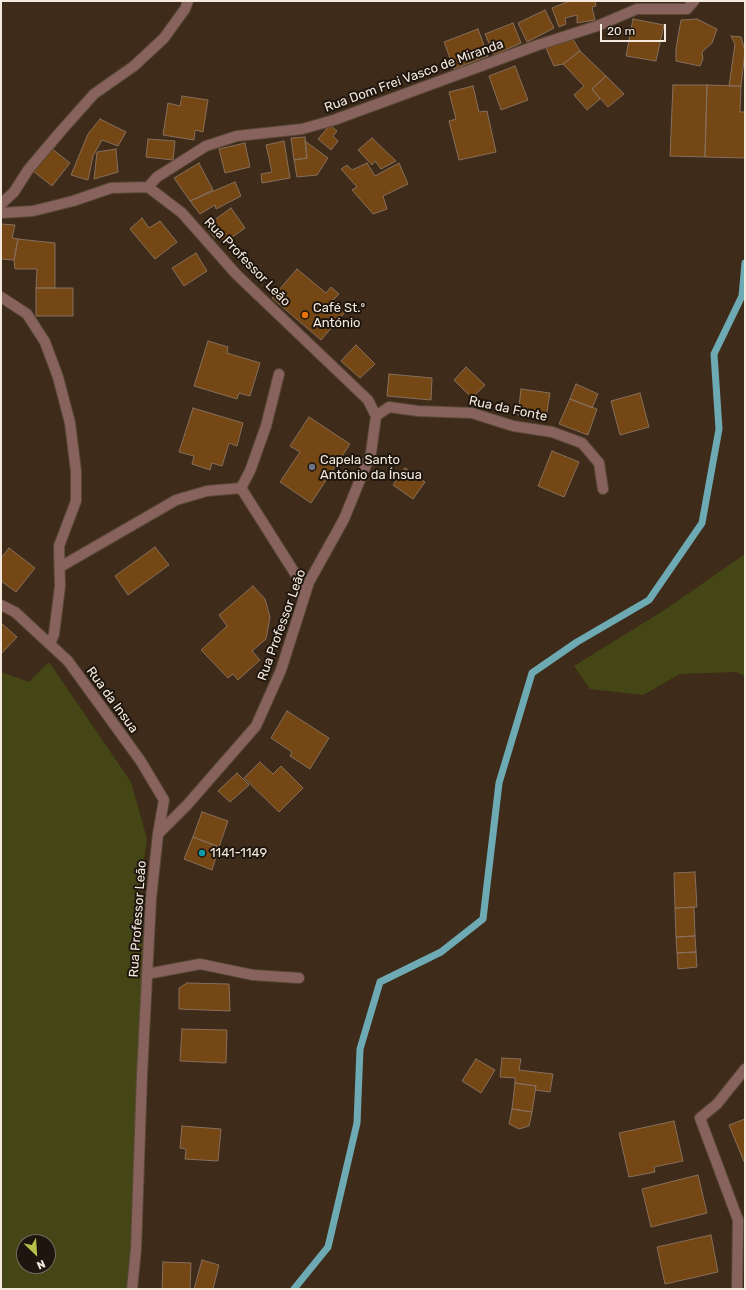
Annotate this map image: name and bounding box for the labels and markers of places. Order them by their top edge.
place label: Café St.º António [313,300,365,331]
marker: Café St.º António [300,310,310,320]
place label: Capela Santo António da Ínsua [320,452,422,483]
marker: Capela Santo António da Ínsua [307,462,317,472]
place label: 1141-1149 [210,845,267,861]
marker: 1141-1149 [197,848,207,858]

